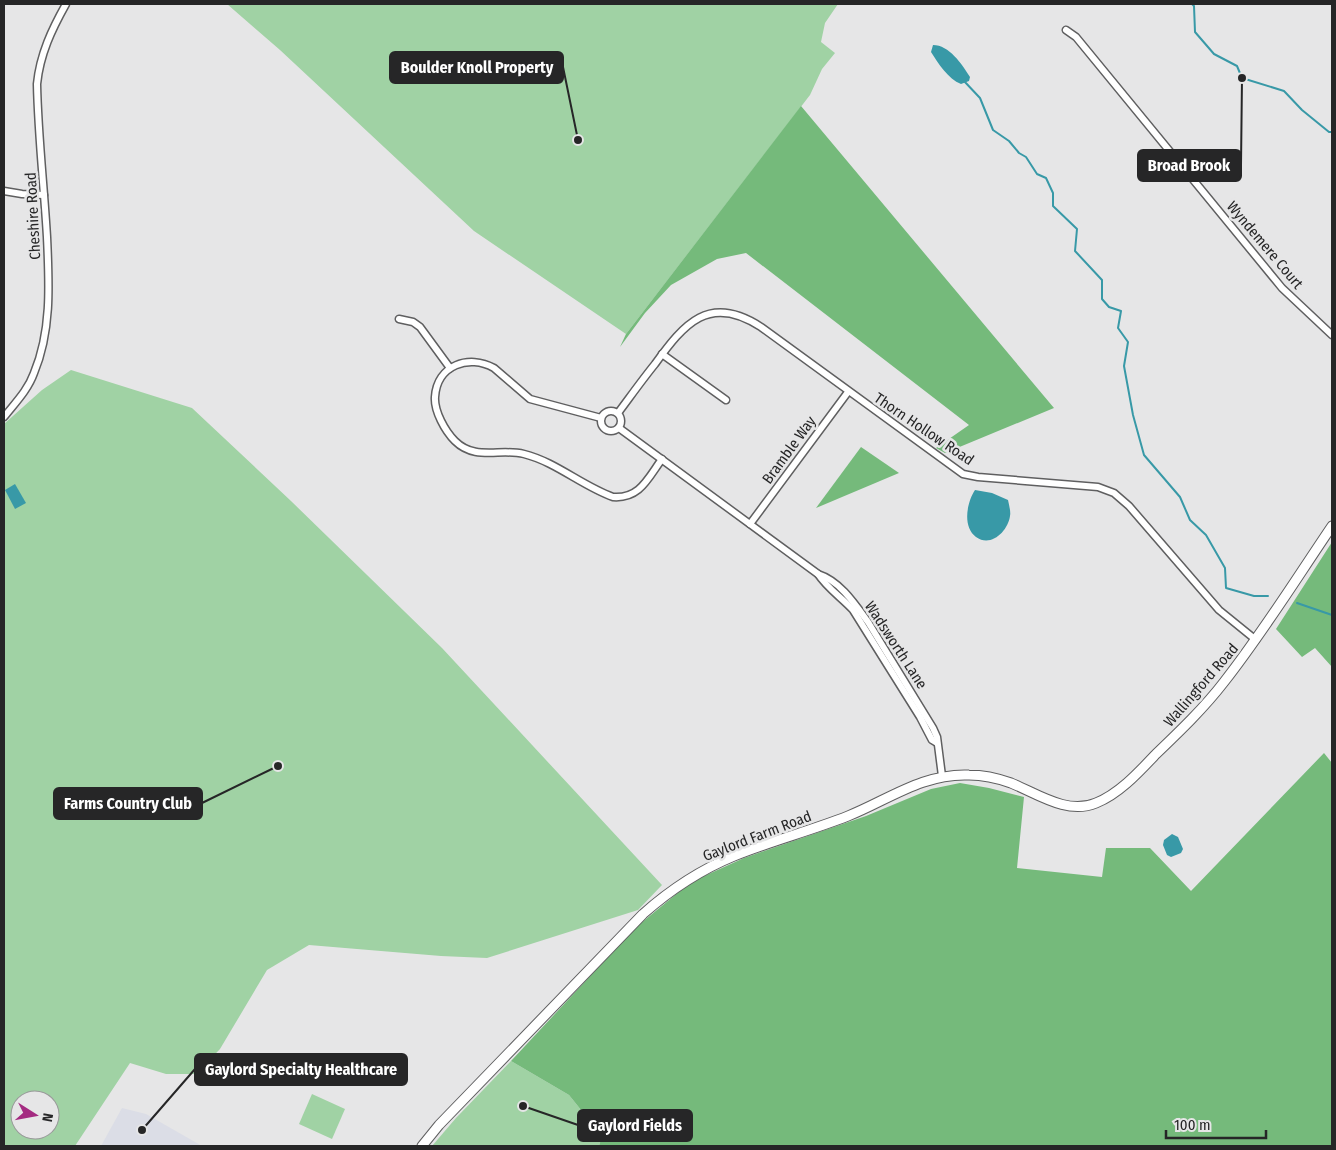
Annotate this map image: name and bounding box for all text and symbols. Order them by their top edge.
callout: Boulder Knoll Property [390,52,563,83]
text: Boulder Knoll Property [401,58,554,77]
callout: Broad Brook [1138,150,1241,181]
text: Broad Brook [1148,156,1231,175]
street label: Cheshire Road [22,172,44,260]
street label: Wyndemere Court [1223,197,1307,293]
street label: Thorn Hollow Road [871,389,977,469]
street label: Bramble Way [758,412,820,487]
street label: Wadsworth Lane [861,598,931,692]
street label: Wallingford Road [1160,640,1242,730]
callout: Farms Country Club [54,788,202,819]
text: Farms Country Club [64,794,192,813]
street label: Gaylord Farm Road [700,807,814,865]
callout: Gaylord Specialty Healthcare [195,1054,407,1085]
text: Gaylord Specialty Healthcare [205,1060,397,1079]
north arrow [10,1090,60,1140]
scale bar [1166,1108,1266,1140]
callout: Gaylord Fields [578,1110,692,1141]
text: N [38,1112,56,1123]
text: Gaylord Fields [588,1116,682,1135]
text: 100 m [1174,1116,1211,1134]

